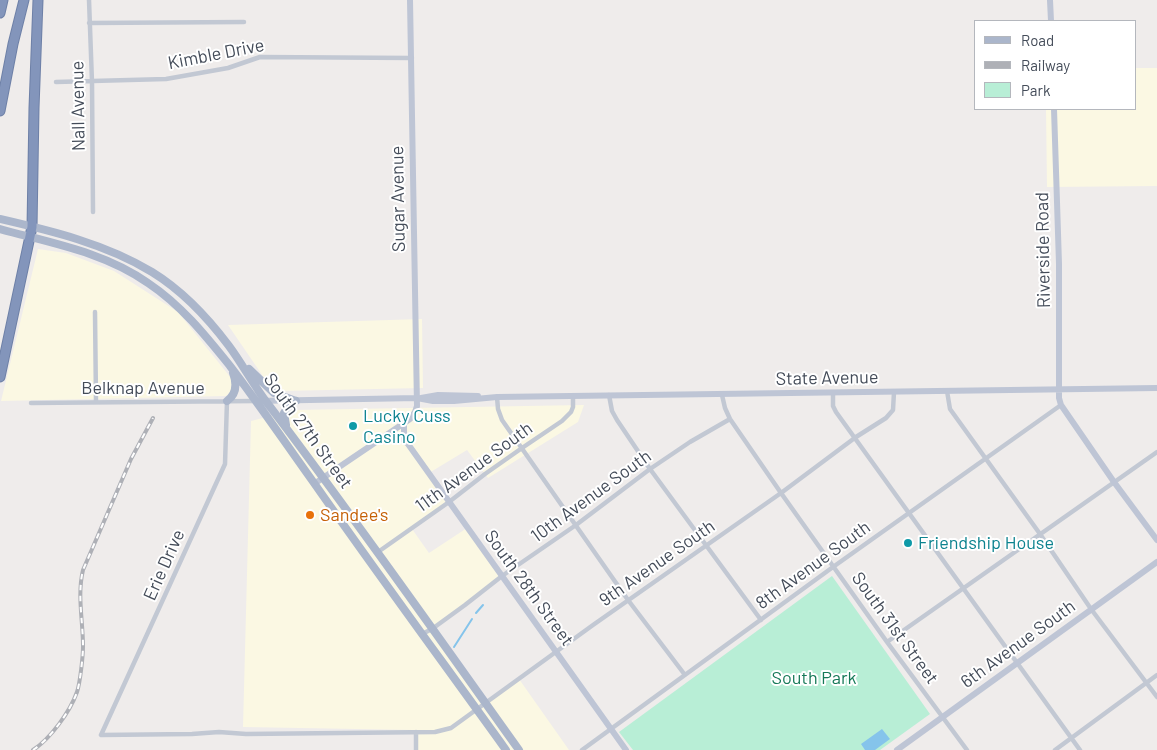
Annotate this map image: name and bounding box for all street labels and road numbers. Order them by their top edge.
street label: Kimble Drive [166,34,266,74]
street label: Nall Avenue [66,61,90,151]
street label: Sugar Avenue [386,146,410,252]
street label: Riverside Road [1031,192,1055,308]
street label: State Avenue [775,366,879,390]
street label: South 27th Street [259,369,357,493]
street label: Belknap Avenue [81,377,205,399]
street label: 11th Avenue South [411,417,537,517]
street label: 10th Avenue South [527,445,655,547]
street label: 9th Avenue South [595,515,719,611]
street label: 8th Avenue South [752,516,874,614]
street label: Erie Drive [139,526,189,604]
street label: South 28th Street [480,526,578,650]
street label: South 31st Street [847,568,943,688]
street label: 6th Avenue South [957,595,1079,693]

